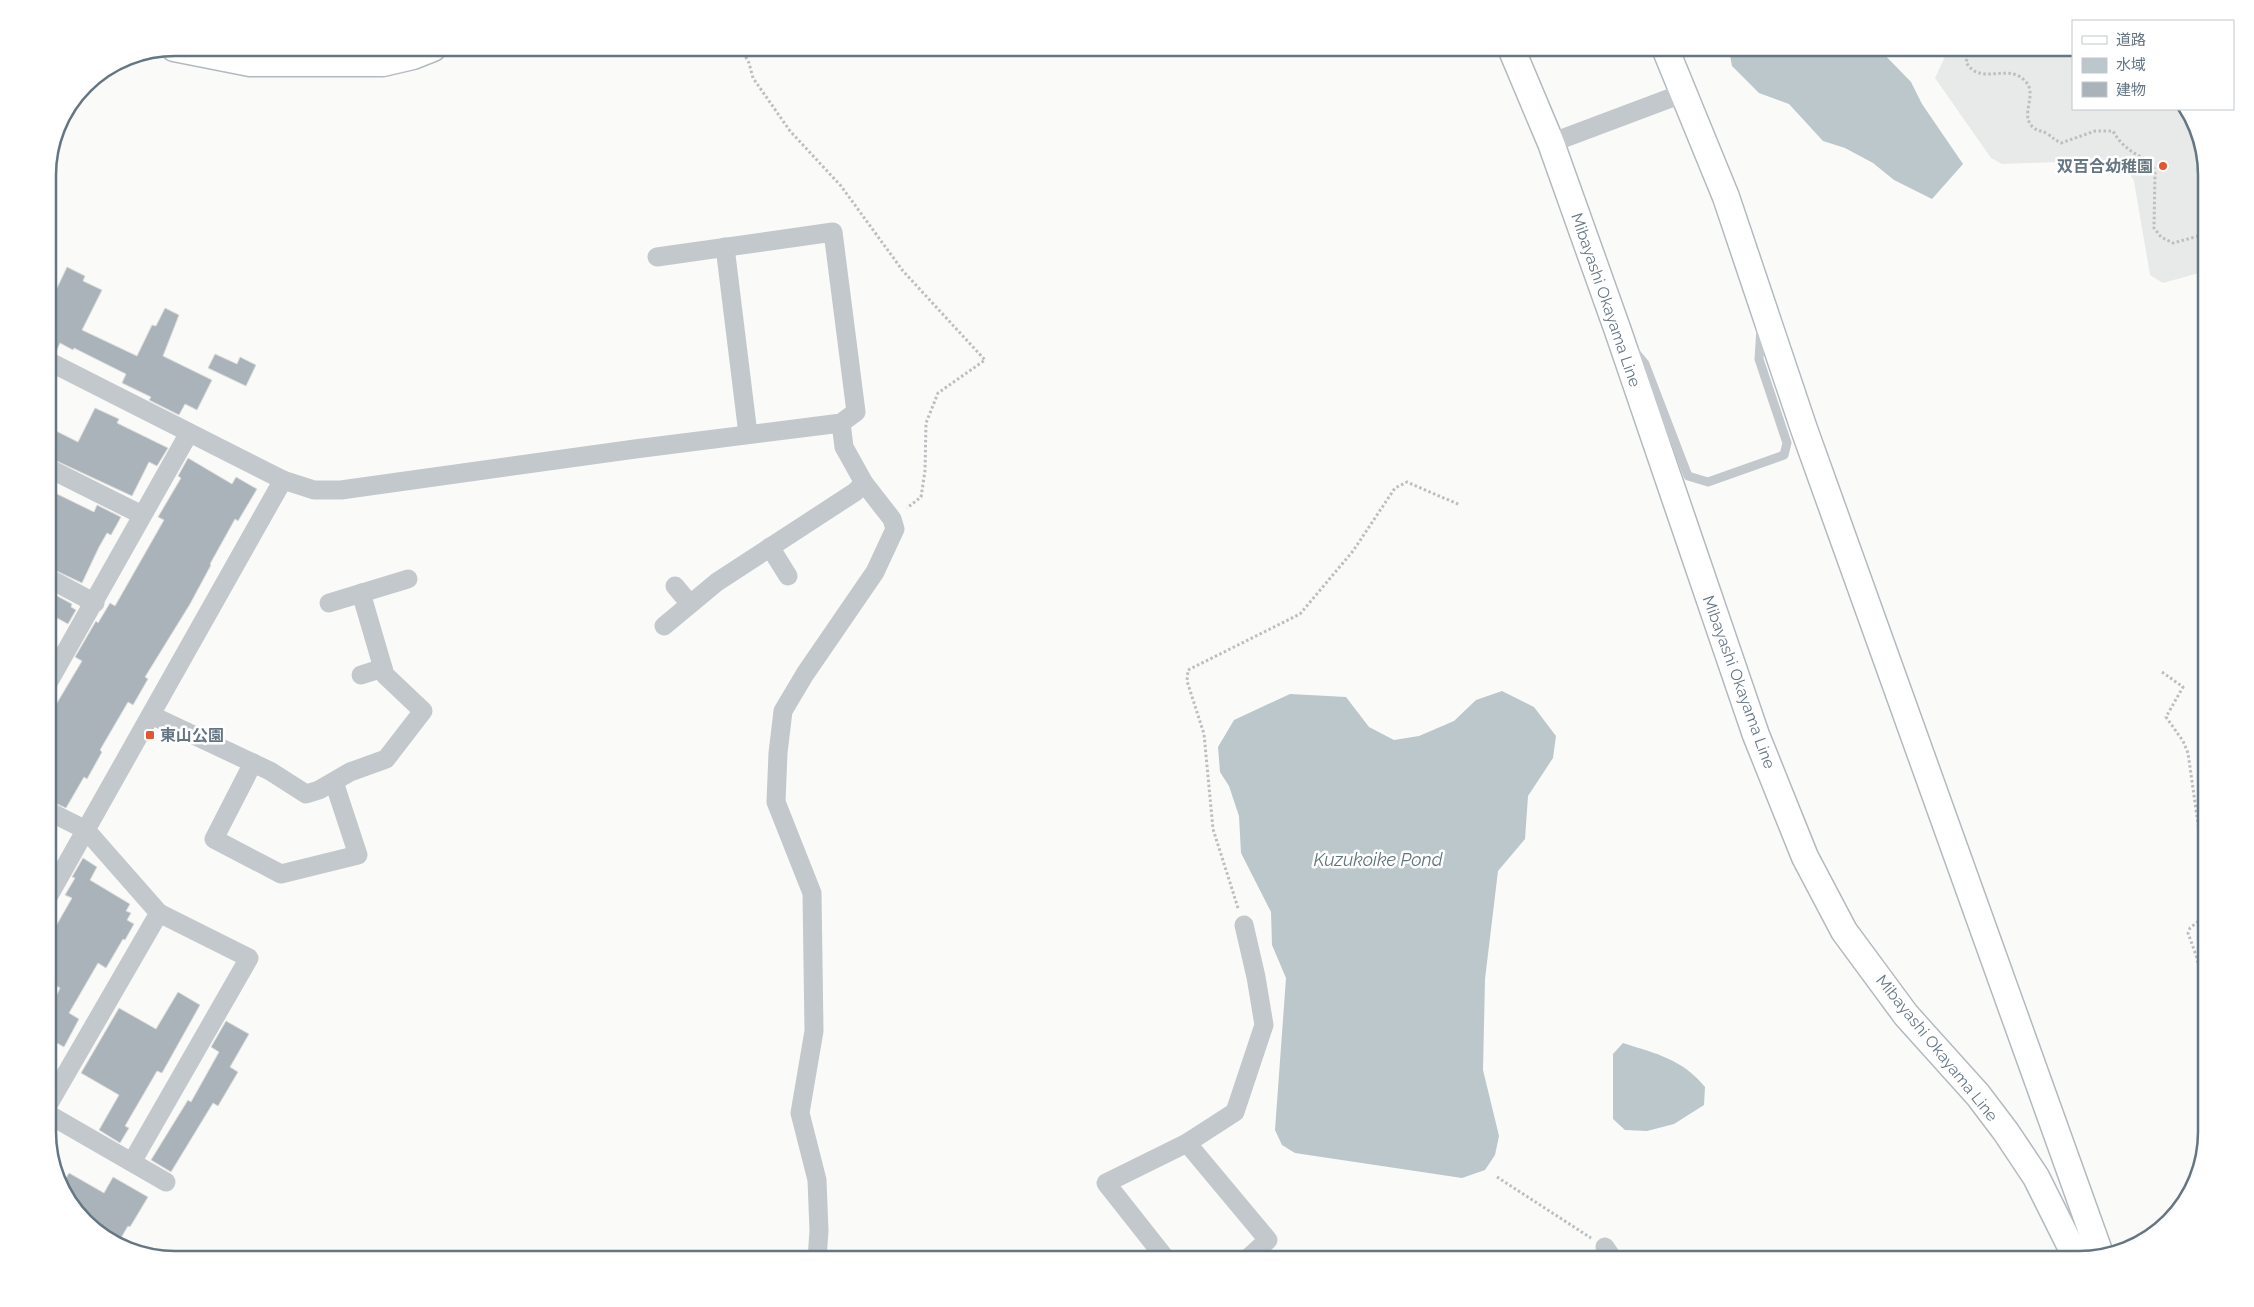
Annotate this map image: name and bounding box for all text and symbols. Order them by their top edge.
legend [2072,20,2234,110]
text: 道路 [2116,31,2146,49]
text: 水域 [2116,56,2146,74]
text: 建物 [2116,81,2146,99]
place label: 双百合幼稚園 [2057,157,2153,176]
marker: 双百合幼稚園 [2157,160,2169,172]
street label: Mibayashi Okayama Line [1567,210,1645,390]
street label: Mibayashi Okayama Line [1699,593,1779,771]
place label: 東山公園 [160,726,224,745]
marker: 東山公園 [144,729,156,741]
water label: Kuzukoike Pond [1314,849,1444,870]
street label: Mibayashi Okayama Line [1872,971,2002,1125]

